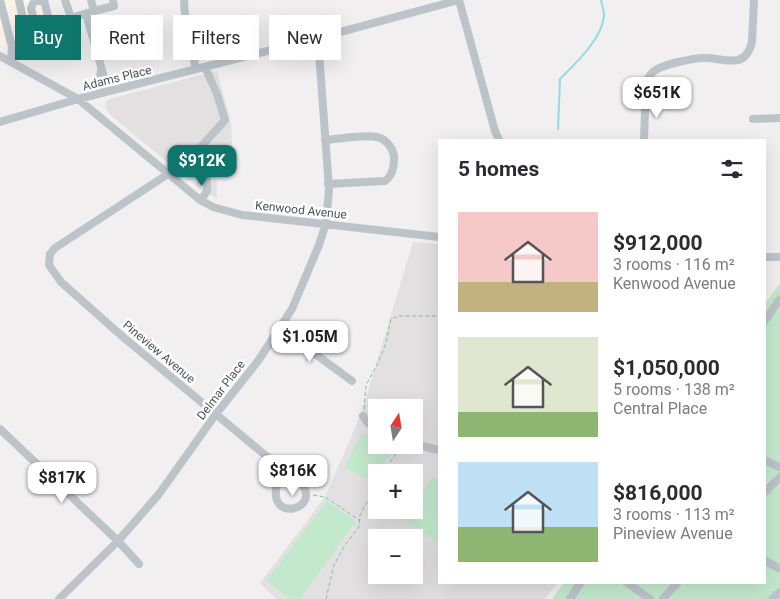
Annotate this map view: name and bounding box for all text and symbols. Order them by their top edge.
chip: Buy [15,15,81,60]
chip: Rent [91,15,163,60]
chip: Filters [173,15,259,60]
chip: New [269,15,341,60]
street label: Adams Place [81,63,153,93]
pin: $651K [622,76,692,119]
text: $651K [634,83,680,102]
pin: $912K [167,144,237,187]
text: $912K [179,151,225,170]
icon: filters [718,155,746,183]
text: 5 homes [458,157,539,181]
street label: Kenwood Avenue [254,198,348,222]
text: $912,000 [613,231,703,255]
icon: home [498,232,558,292]
text: 3 rooms · 116 m² [613,255,735,274]
text: Kenwood Avenue [613,274,736,293]
street label: Pineview Avenue [120,318,198,386]
pin: $1.05M [269,320,351,363]
text: $1.05M [282,327,338,346]
text: $1,050,000 [613,356,720,380]
street label: Delmar Place [194,357,248,423]
icon: home [498,357,558,417]
text: 5 rooms · 138 m² [613,380,735,399]
north arrow [368,399,422,454]
map controls [368,399,423,584]
text: Central Place [613,399,707,418]
pin: $816K [258,454,328,497]
text: $816K [270,461,316,480]
pin: $817K [27,462,97,504]
button: + [368,464,423,519]
text: $817K [39,468,85,487]
text: $816,000 [613,481,703,505]
icon: home [498,482,558,542]
text: 3 rooms · 113 m² [613,505,735,524]
text: Pineview Avenue [613,524,733,543]
button: − [368,529,423,584]

